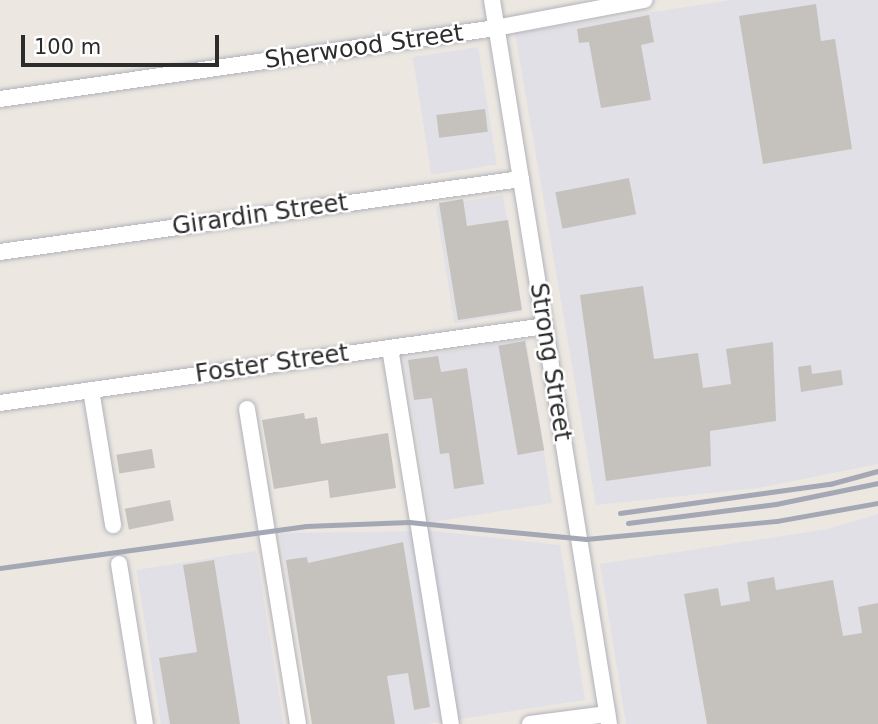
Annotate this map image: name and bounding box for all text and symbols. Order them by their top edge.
street label: Sherwood Street [263,19,465,75]
scale bar [24,21,222,65]
text: 100 m [34,35,101,59]
street label: Girardin Street [170,188,350,242]
street label: Strong Street [523,281,577,443]
street label: Foster Street [193,339,351,389]

